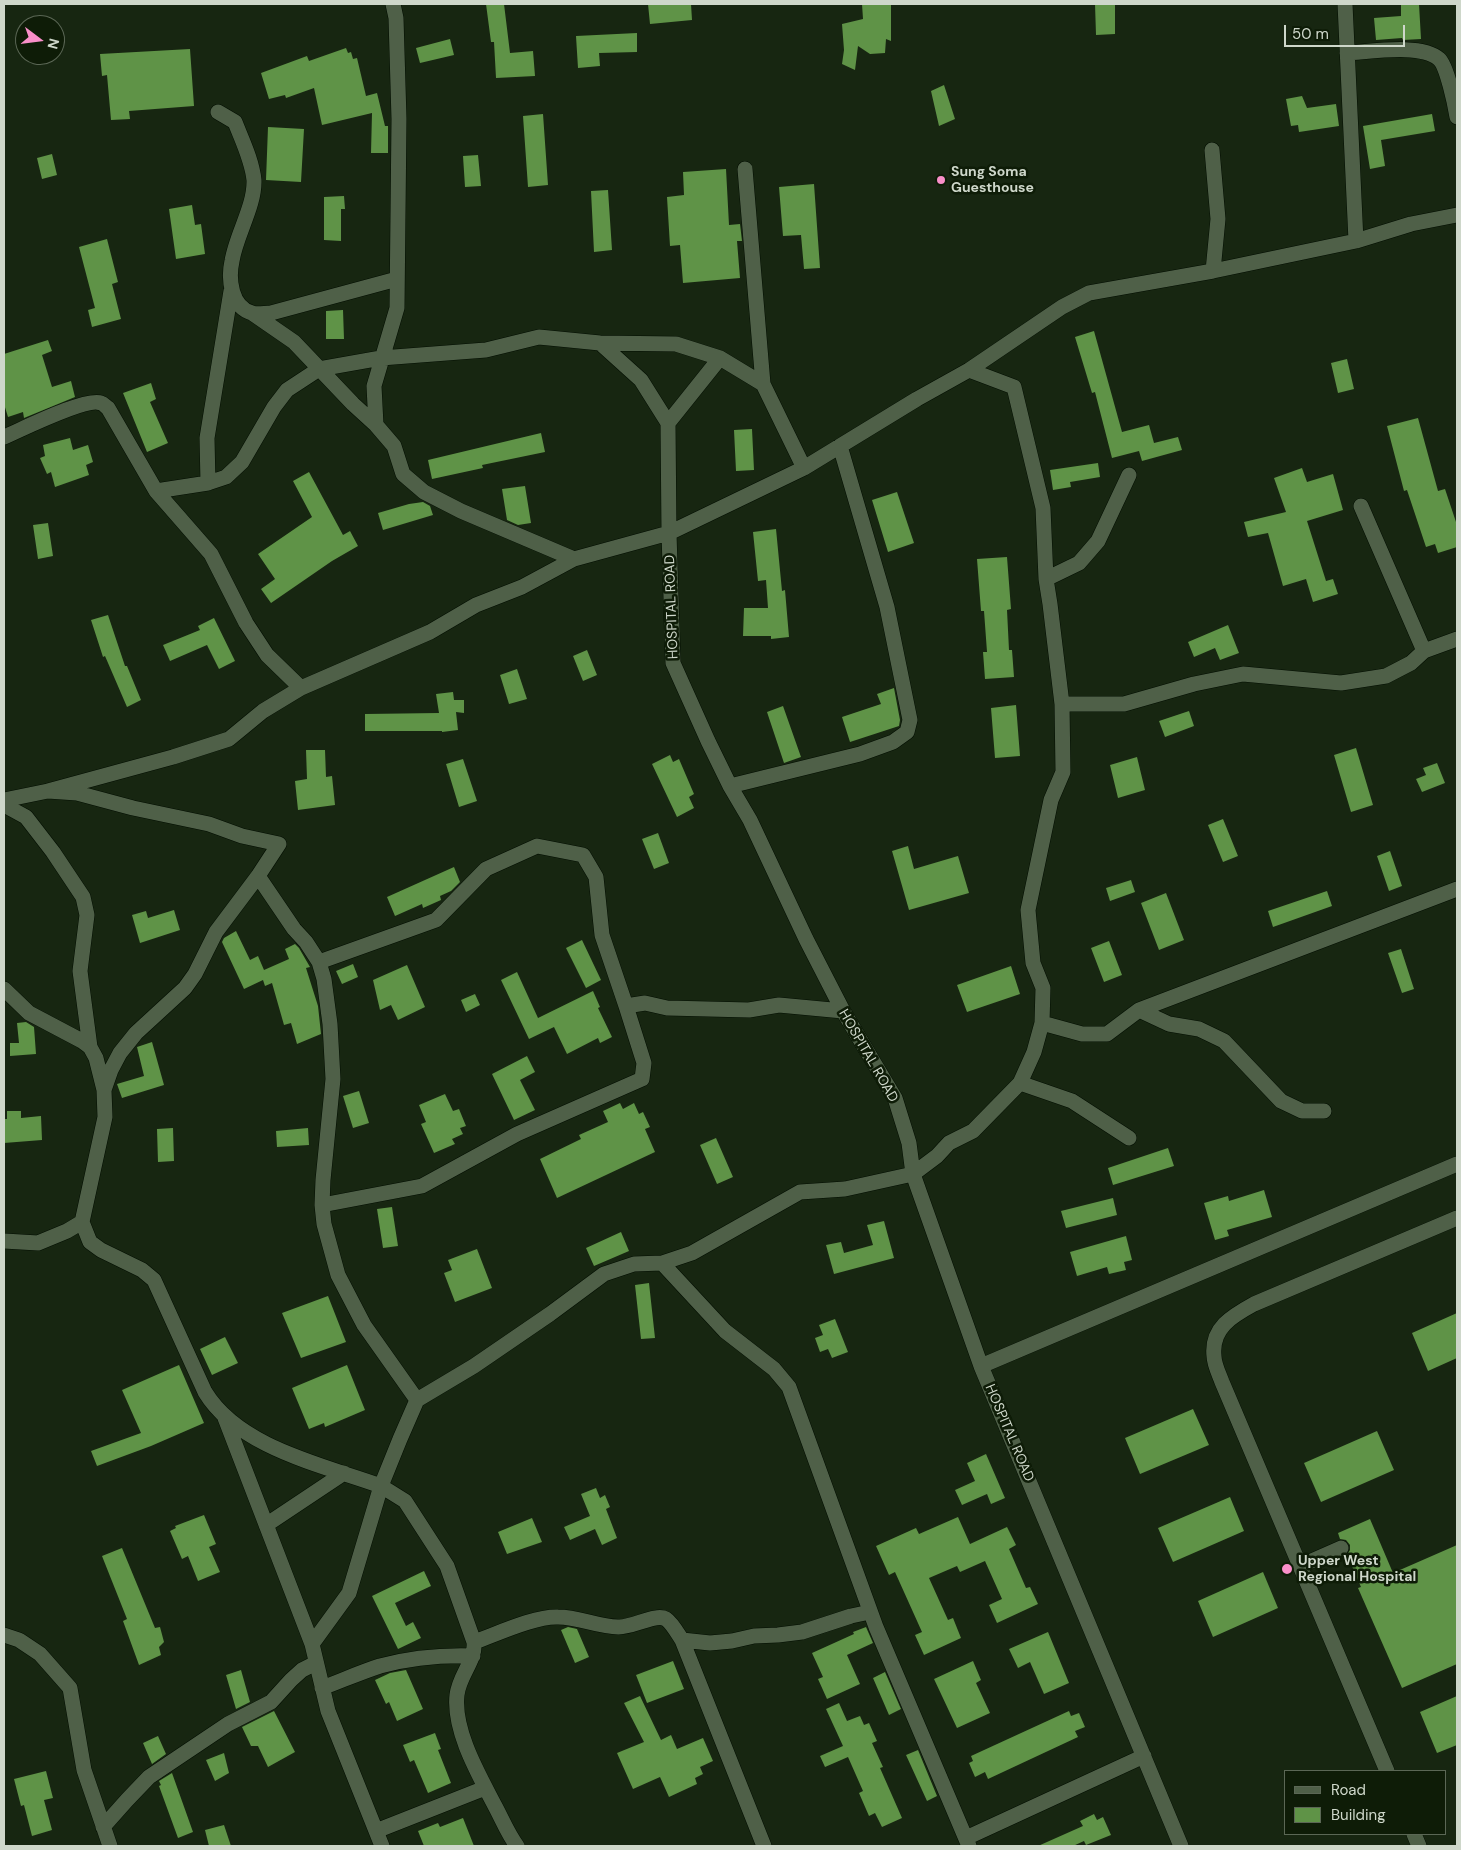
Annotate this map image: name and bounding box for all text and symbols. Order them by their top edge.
north arrow [15,15,65,65]
scale bar [1286,15,1407,47]
text: 50 m [1292,24,1329,44]
text: N [44,36,64,51]
place label: Sung Soma Guesthouse [951,164,1034,196]
marker: Sung Soma Guesthouse [935,174,947,186]
street label: HOSPITAL ROAD [662,555,682,659]
street label: HOSPITAL ROAD [835,1007,901,1105]
street label: HOSPITAL ROAD [981,1382,1037,1484]
place label: Upper West Regional Hospital [1298,1553,1416,1585]
marker: Upper West Regional Hospital [1280,1562,1294,1576]
legend [1284,1770,1446,1835]
text: Road [1331,1780,1366,1800]
text: Building [1331,1805,1386,1825]

